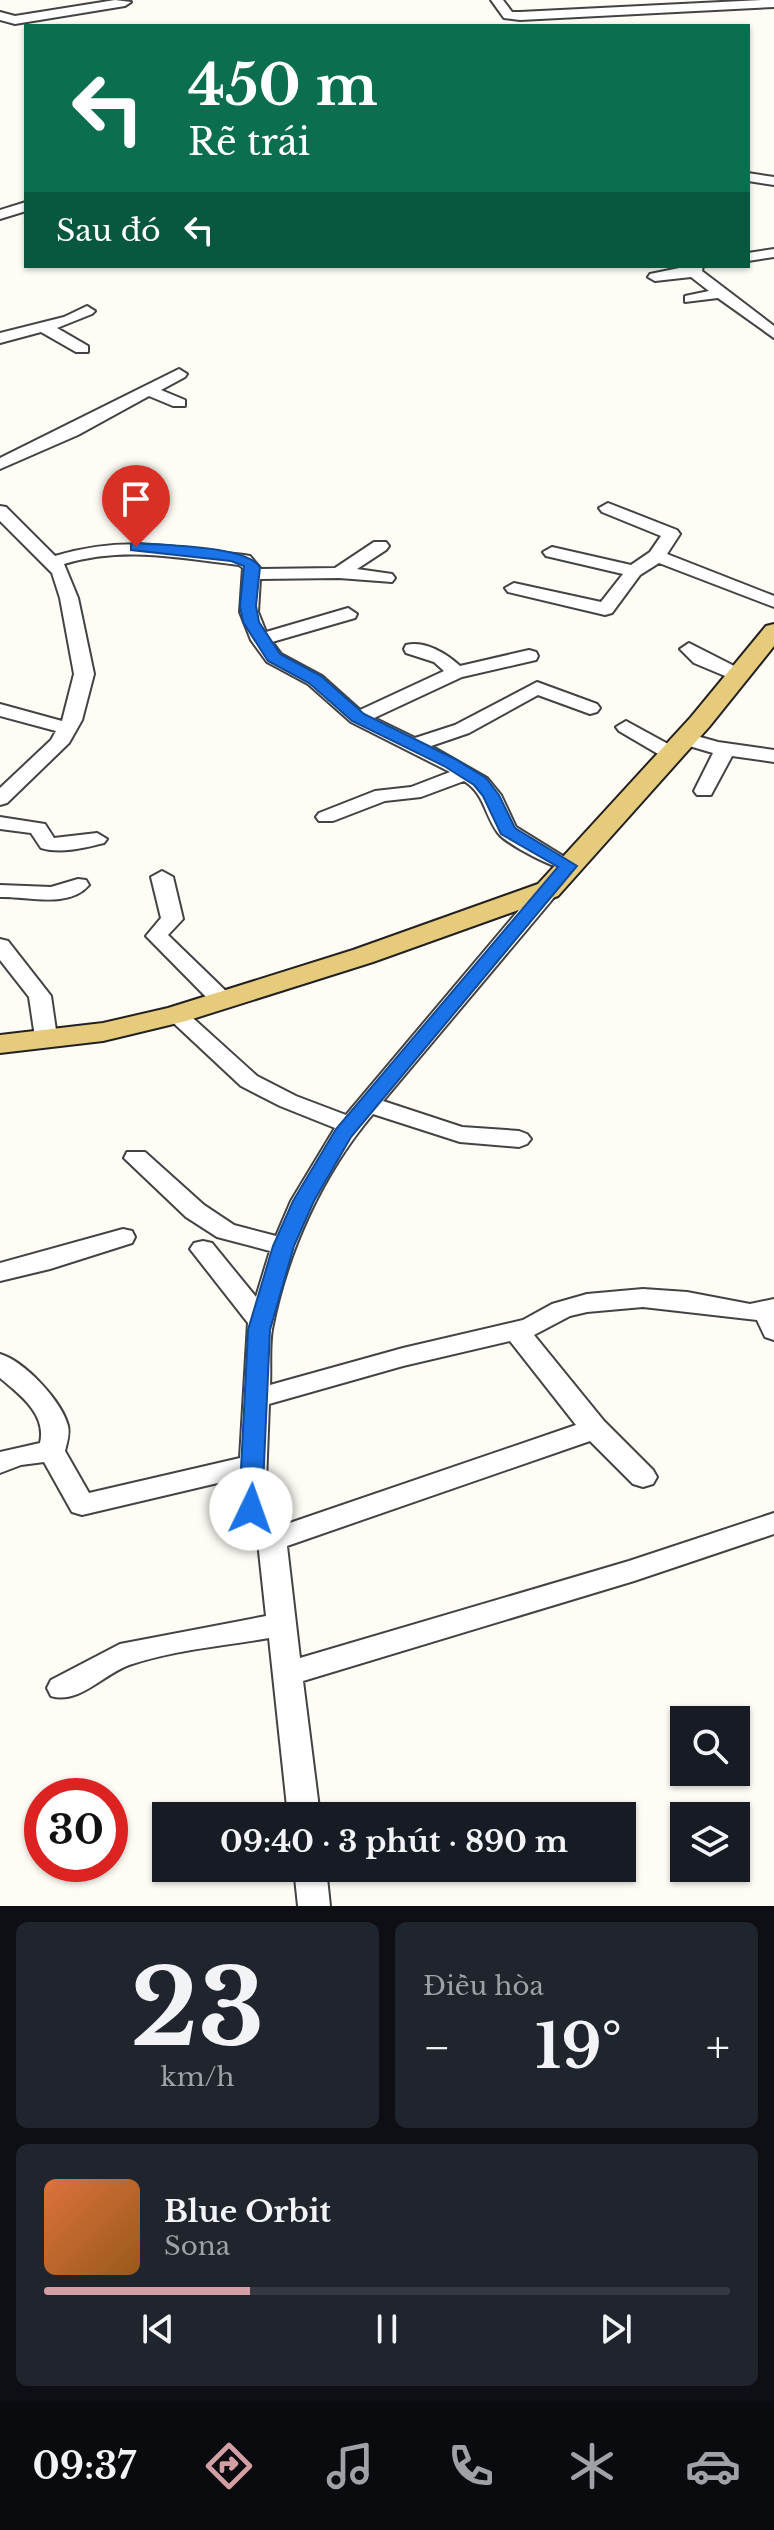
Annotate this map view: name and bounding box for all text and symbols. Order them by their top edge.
text: 450 m [188,51,378,120]
icon: left [56,56,160,160]
text: Rẽ trái [188,120,310,165]
icon: left [177,208,221,252]
text: Sau đó [56,212,161,249]
pin [102,465,170,547]
icon: arrive [114,477,158,521]
position arrow [209,1467,293,1551]
map controls [670,1706,750,1882]
button: search [670,1706,750,1786]
speed limit sign: 30 [24,1778,128,1882]
button: layers [670,1802,750,1882]
text: 09:40 · 3 phút · 890 m [220,1823,568,1860]
text: 23 [131,1944,264,2073]
text: Điều hòa [423,1970,544,2002]
text: 19° [535,2010,622,2084]
text: − [423,2020,451,2075]
text: + [706,2020,730,2075]
text: km/h [161,2061,234,2093]
text: Blue Orbit [164,2193,331,2230]
text: Sona [164,2230,230,2262]
icon: previous [136,2307,180,2351]
icon: pause [365,2307,409,2351]
icon: next [594,2307,638,2351]
icon: directions [201,2438,257,2494]
icon: music [322,2438,378,2494]
icon: phone [443,2438,499,2494]
icon: climate [564,2438,620,2494]
icon: car [685,2438,741,2494]
text: 09:37 [33,2444,136,2489]

